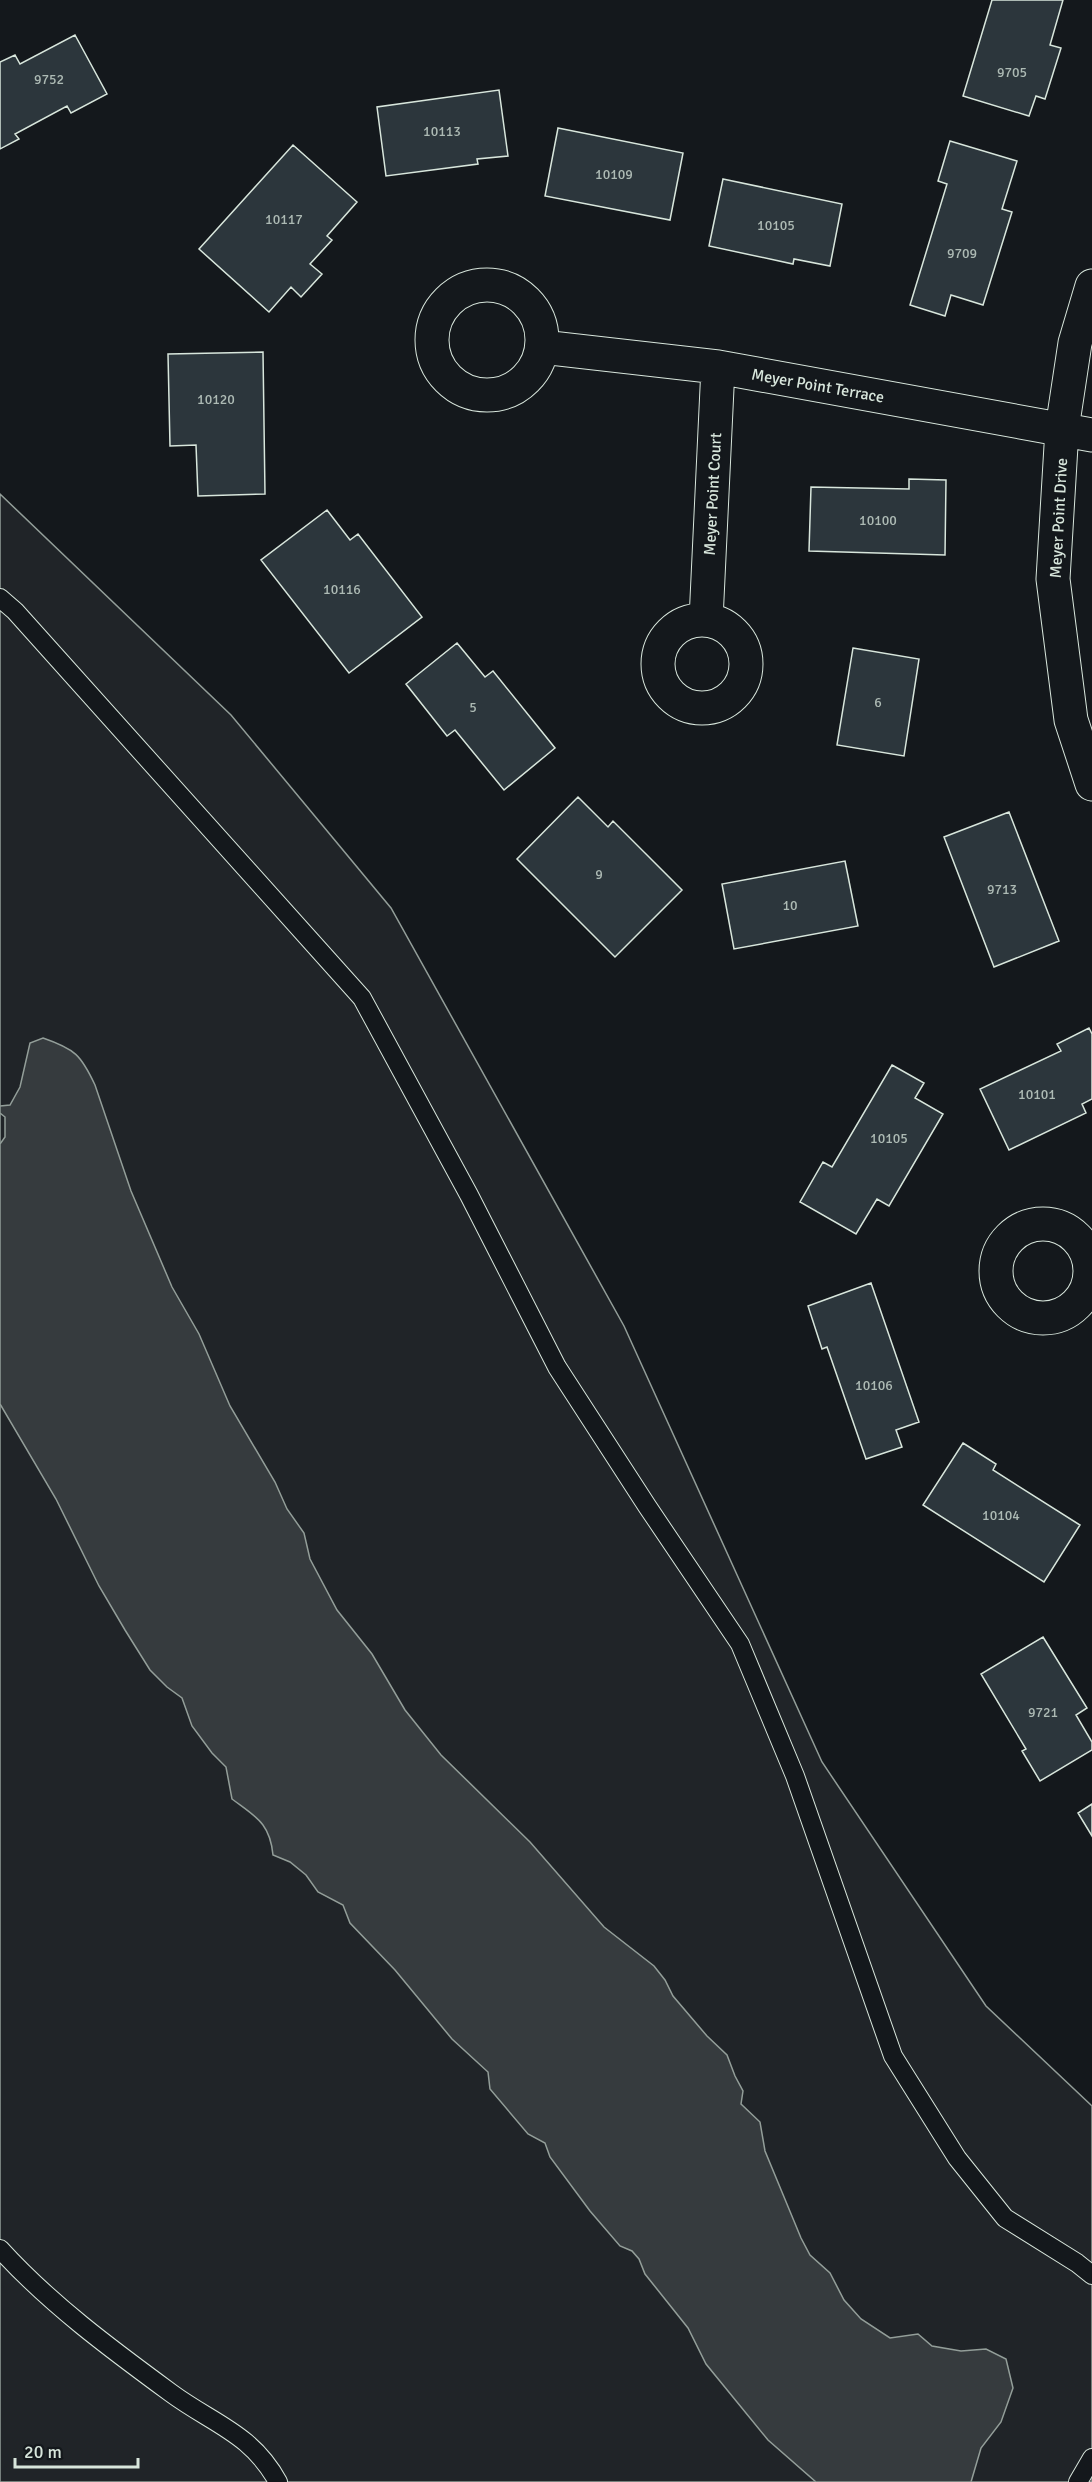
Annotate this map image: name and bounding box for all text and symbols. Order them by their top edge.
house number: 9705 [997,64,1027,81]
house number: 9752 [34,71,64,88]
house number: 10113 [423,123,461,140]
house number: 10109 [595,166,633,183]
house number: 10117 [265,211,303,228]
house number: 10105 [757,217,795,234]
house number: 9709 [947,245,977,262]
street label: Meyer Point Terrace [750,364,886,407]
house number: 10120 [197,391,235,408]
street label: Meyer Point Court [700,432,726,556]
street label: Meyer Point Drive [1046,457,1072,579]
house number: 10100 [859,512,897,529]
house number: 10116 [323,581,361,598]
house number: 6 [874,694,882,711]
house number: 5 [469,699,477,716]
house number: 9 [595,866,603,883]
house number: 9713 [987,881,1017,898]
house number: 10 [782,897,798,914]
house number: 10101 [1018,1086,1056,1103]
house number: 10105 [870,1130,908,1147]
house number: 10106 [855,1377,893,1394]
house number: 10104 [982,1507,1020,1524]
house number: 9721 [1028,1704,1058,1721]
scale bar [15,2431,138,2469]
text: 20 m [24,2441,62,2463]

